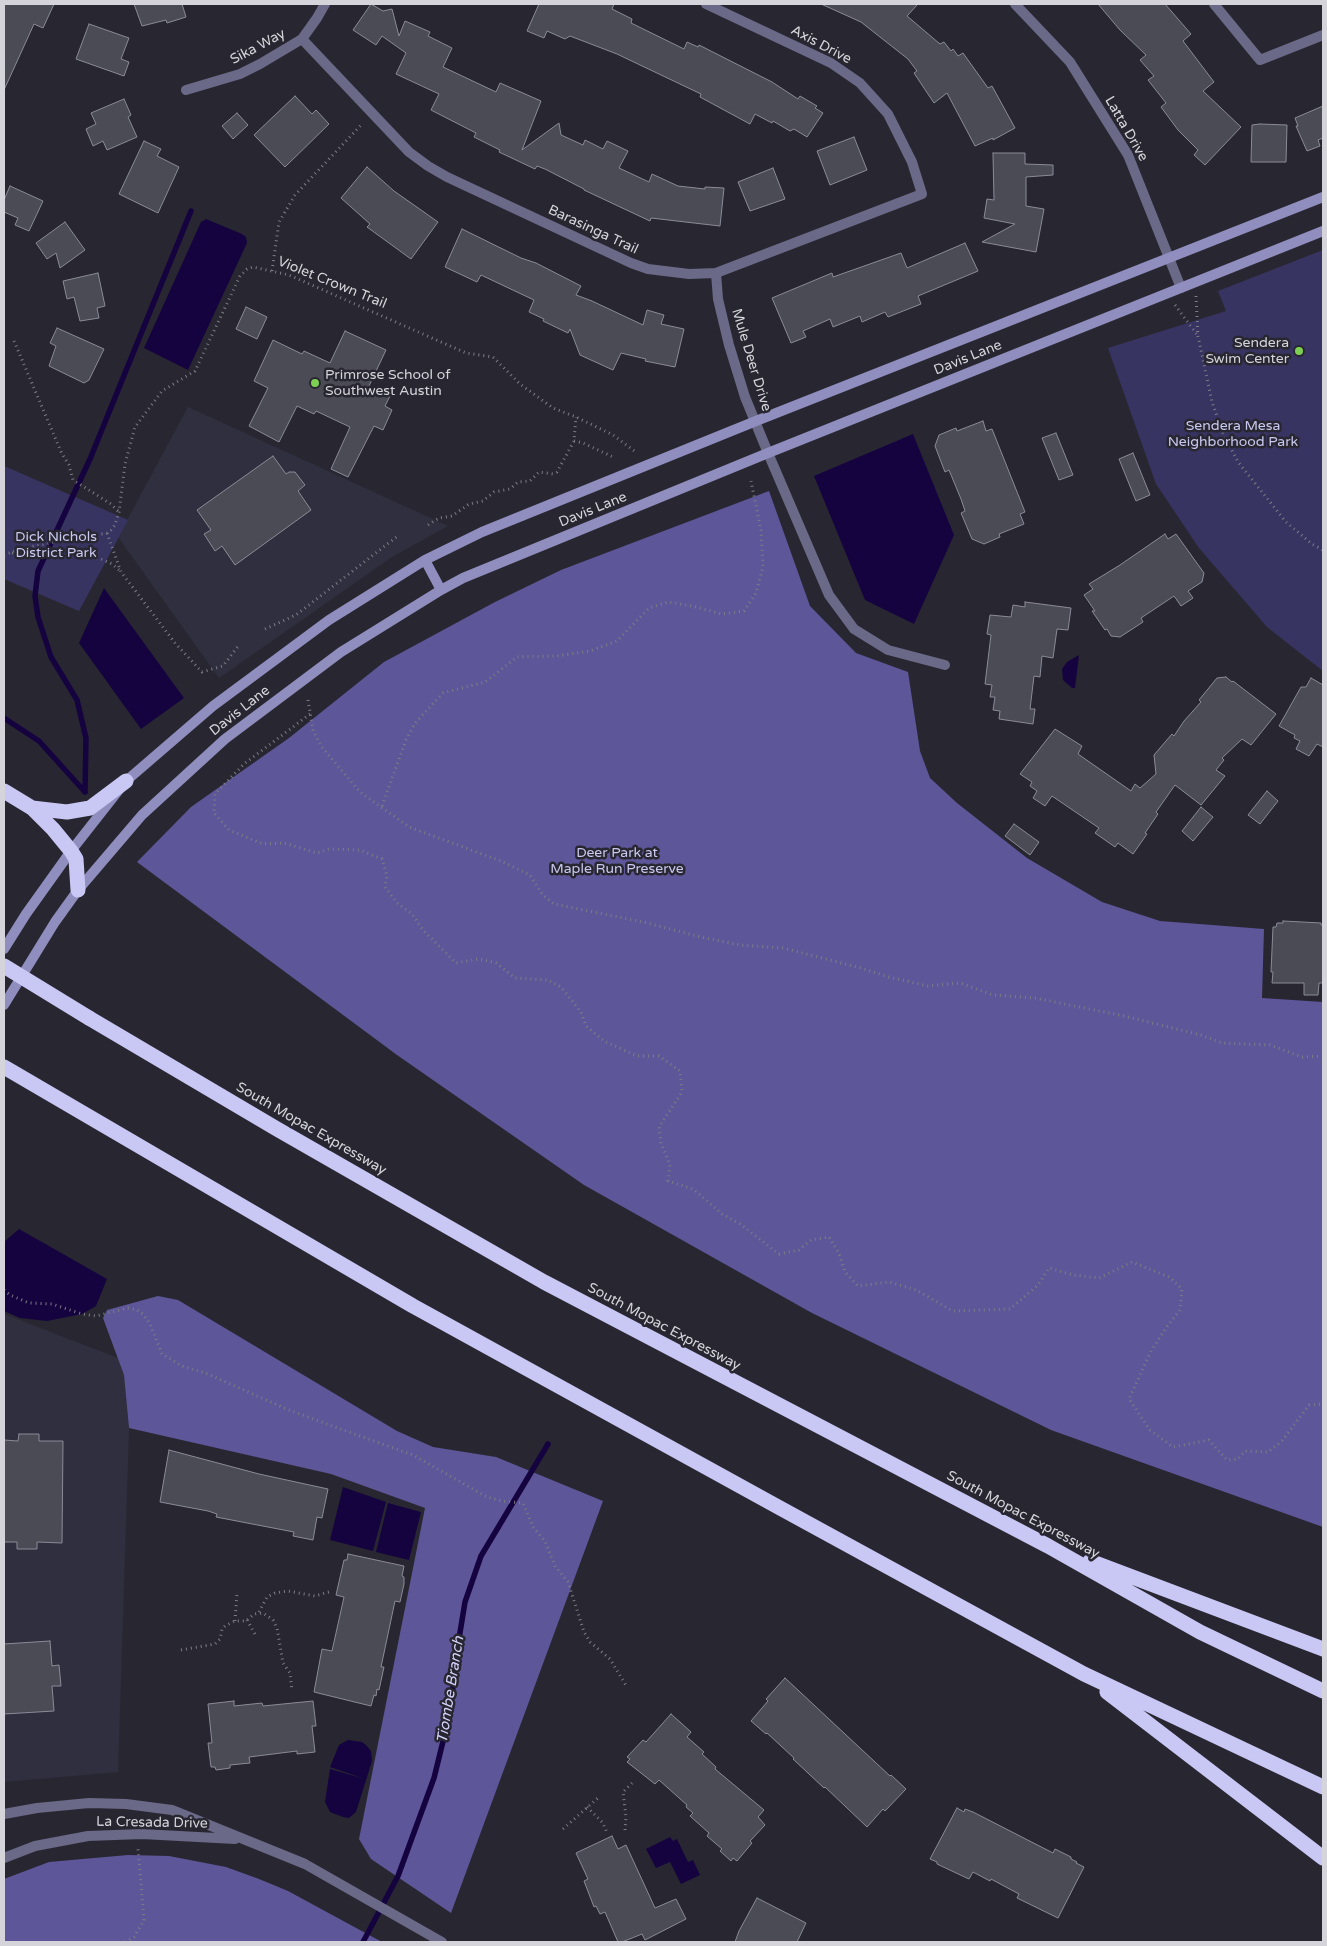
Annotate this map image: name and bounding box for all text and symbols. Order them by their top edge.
street label: Axis Drive [788,22,854,68]
street label: Sika Way [228,26,288,68]
street label: Latta Drive [1101,93,1151,165]
street label: Barasinga Trail [545,202,641,258]
street label: Violet Crown Trail [275,253,389,313]
street label: Mule Deer Drive [727,307,775,413]
place label: Sendera Swim Center [1205,335,1289,368]
street label: Davis Lane [932,337,1004,379]
marker: Sendera Swim Center [1293,345,1305,357]
place label: Primrose School of Southwest Austin [325,367,450,400]
marker: Primrose School of Southwest Austin [309,377,321,389]
park label: Sendera Mesa Neighborhood Park [1168,418,1298,451]
street label: Davis Lane [557,489,629,531]
park label: Dick Nichols District Park [15,529,97,562]
street label: Davis Lane [207,682,273,740]
park label: Deer Park at Maple Run Preserve [550,845,684,878]
street label: South Mopac Expressway [233,1079,389,1179]
street label: South Mopac Expressway [585,1279,743,1375]
street label: South Mopac Expressway [944,1467,1102,1563]
water label: Tiombe Branch [434,1635,468,1745]
street label: La Cresada Drive [96,1814,208,1832]

